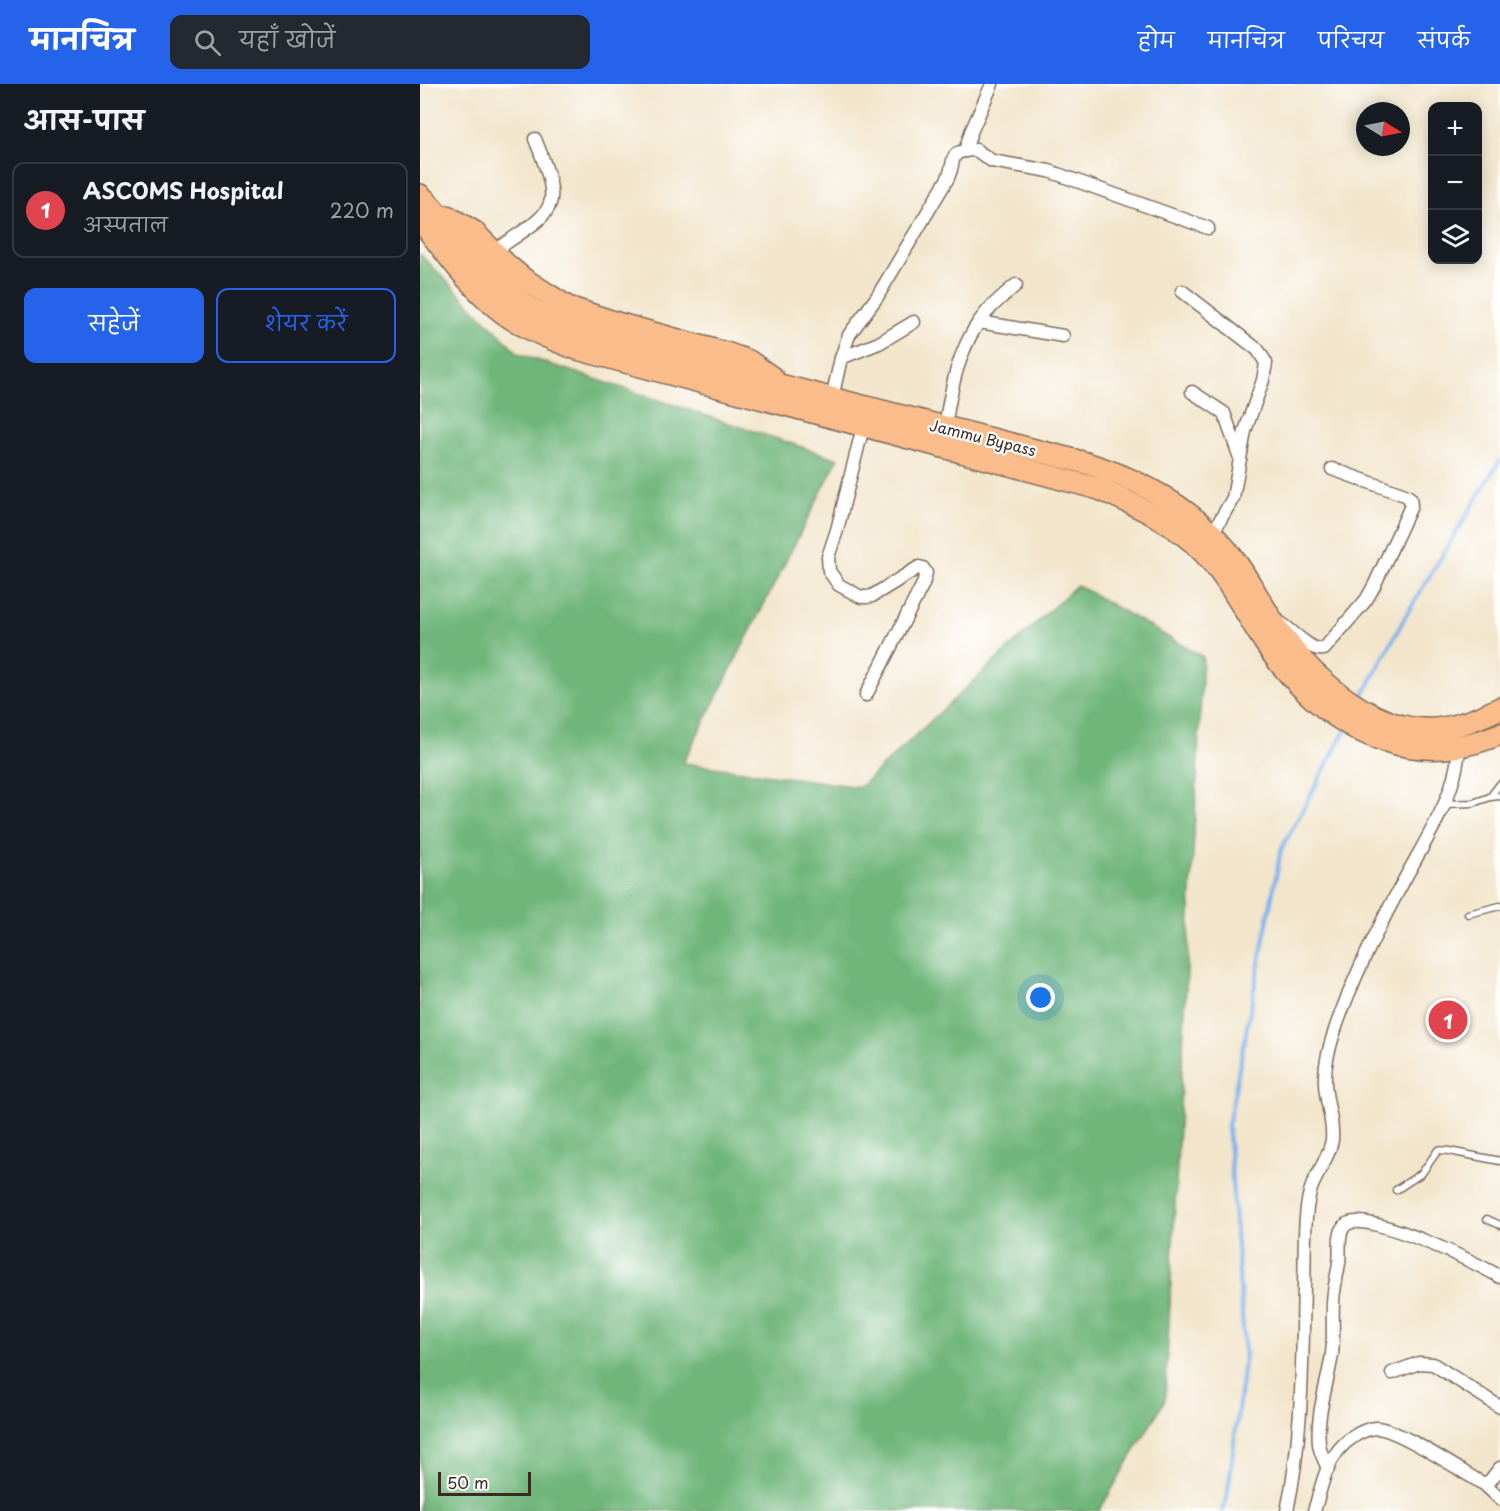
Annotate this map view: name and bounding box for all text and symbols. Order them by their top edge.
search box [170,15,590,69]
text: मानचित्र [30,17,134,60]
text: यहाँ खोजें [239,22,335,55]
text: होम [1138,23,1175,55]
text: मानचित्र [1208,23,1285,55]
text: परिचय [1318,23,1384,55]
text: संपर्क [1417,23,1470,55]
icon: search [191,26,224,59]
text: आस-पास [24,100,144,139]
north arrow [1356,102,1410,156]
map controls [1428,102,1482,264]
button: + [1428,102,1482,156]
button: − [1428,156,1482,210]
text: ASCOMS Hospital [83,173,284,206]
text: 1 [41,195,50,225]
text: 220 m [330,195,394,225]
text: अस्पताल [83,209,168,239]
button: layers [1428,210,1482,264]
button: सहेजें [24,288,204,363]
button: शेयर करें [216,288,396,363]
street label: Jammu Bypass [927,413,1039,461]
your location [1026,983,1055,1012]
pin: 1 [1428,998,1468,1042]
scale bar [438,1469,531,1496]
text: 50 m [447,1470,488,1494]

